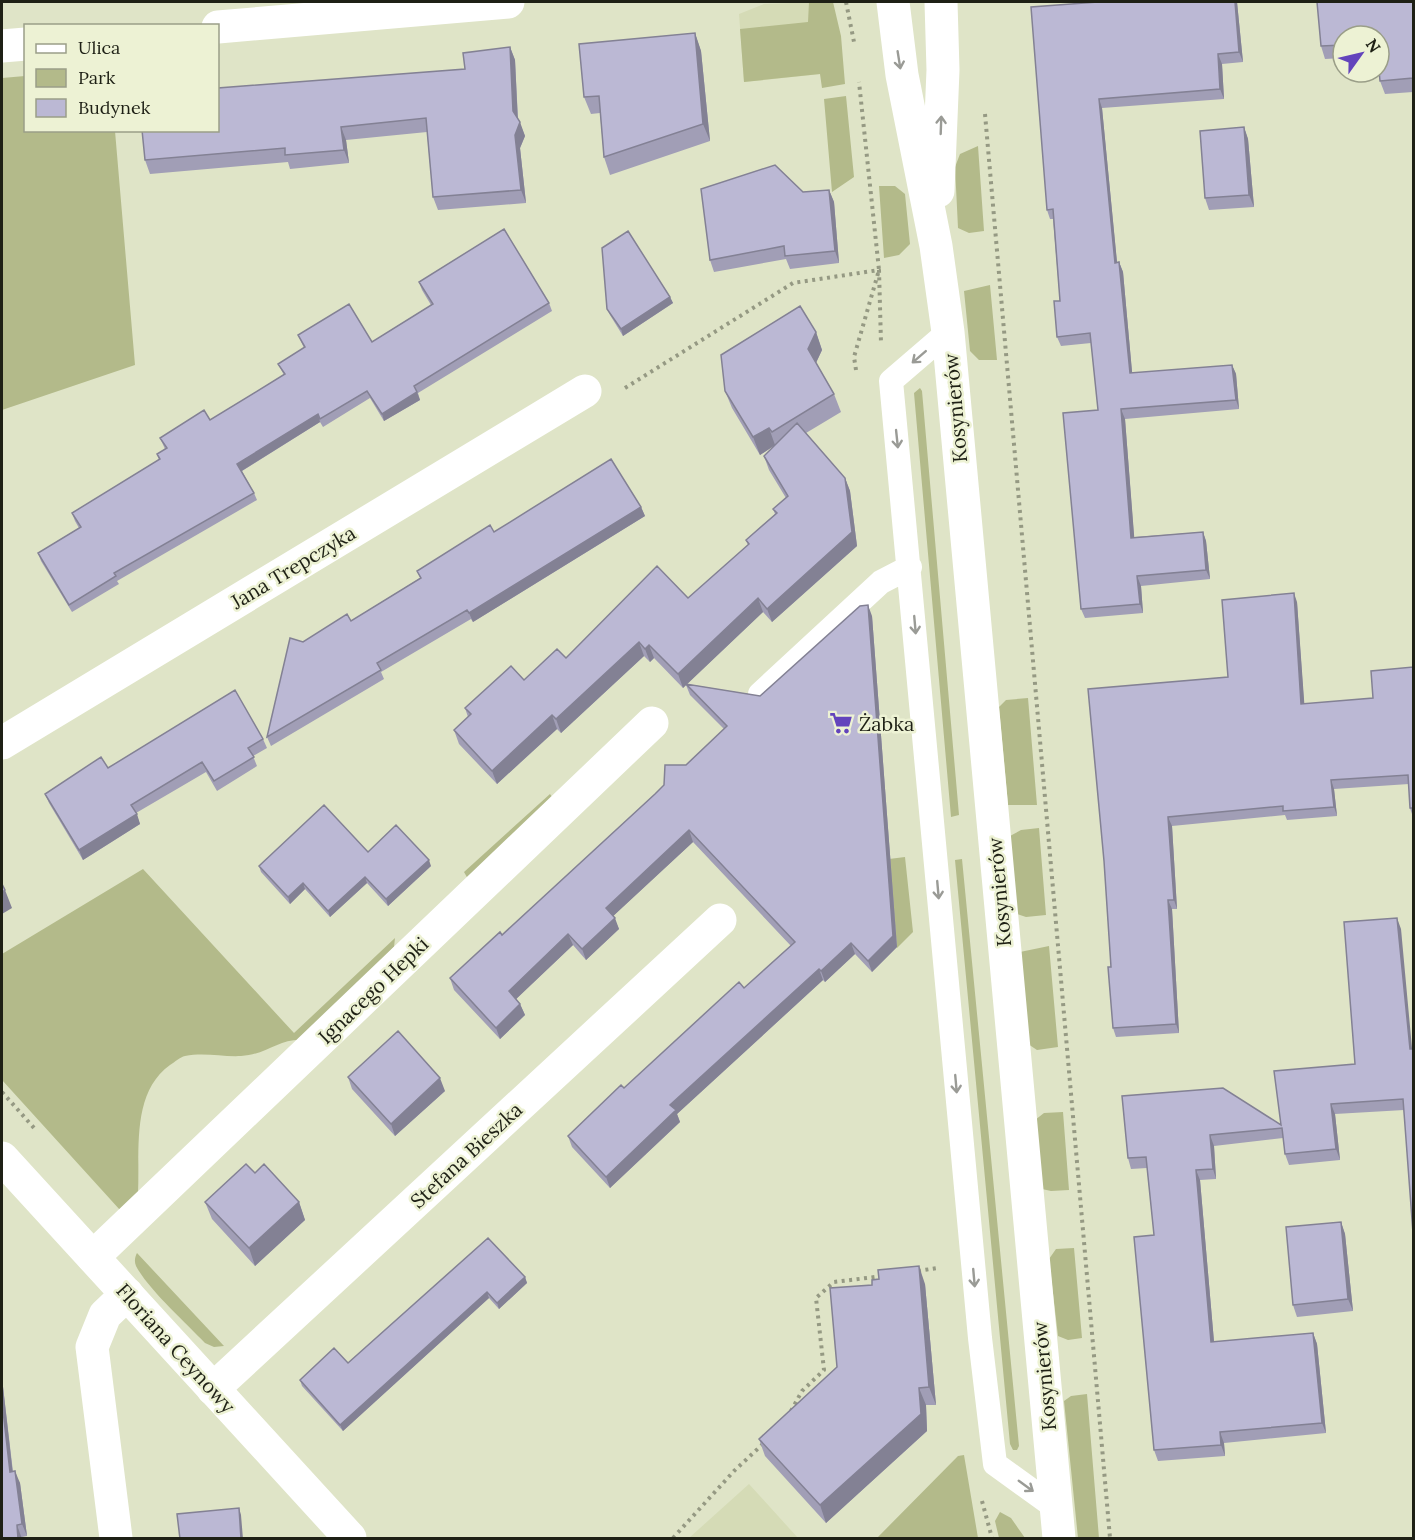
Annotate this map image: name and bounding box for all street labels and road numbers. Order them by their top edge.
street label: Kosynierów [938,352,972,464]
street label: Jana Trepczyka [225,520,360,615]
street label: Kosynierów [982,836,1016,948]
street label: Ignacego Hepki [313,931,433,1049]
street label: Stefana Bieszka [405,1097,527,1213]
street label: Floriana Ceynowy [111,1278,241,1418]
street label: Kosynierów [1027,1320,1061,1432]

